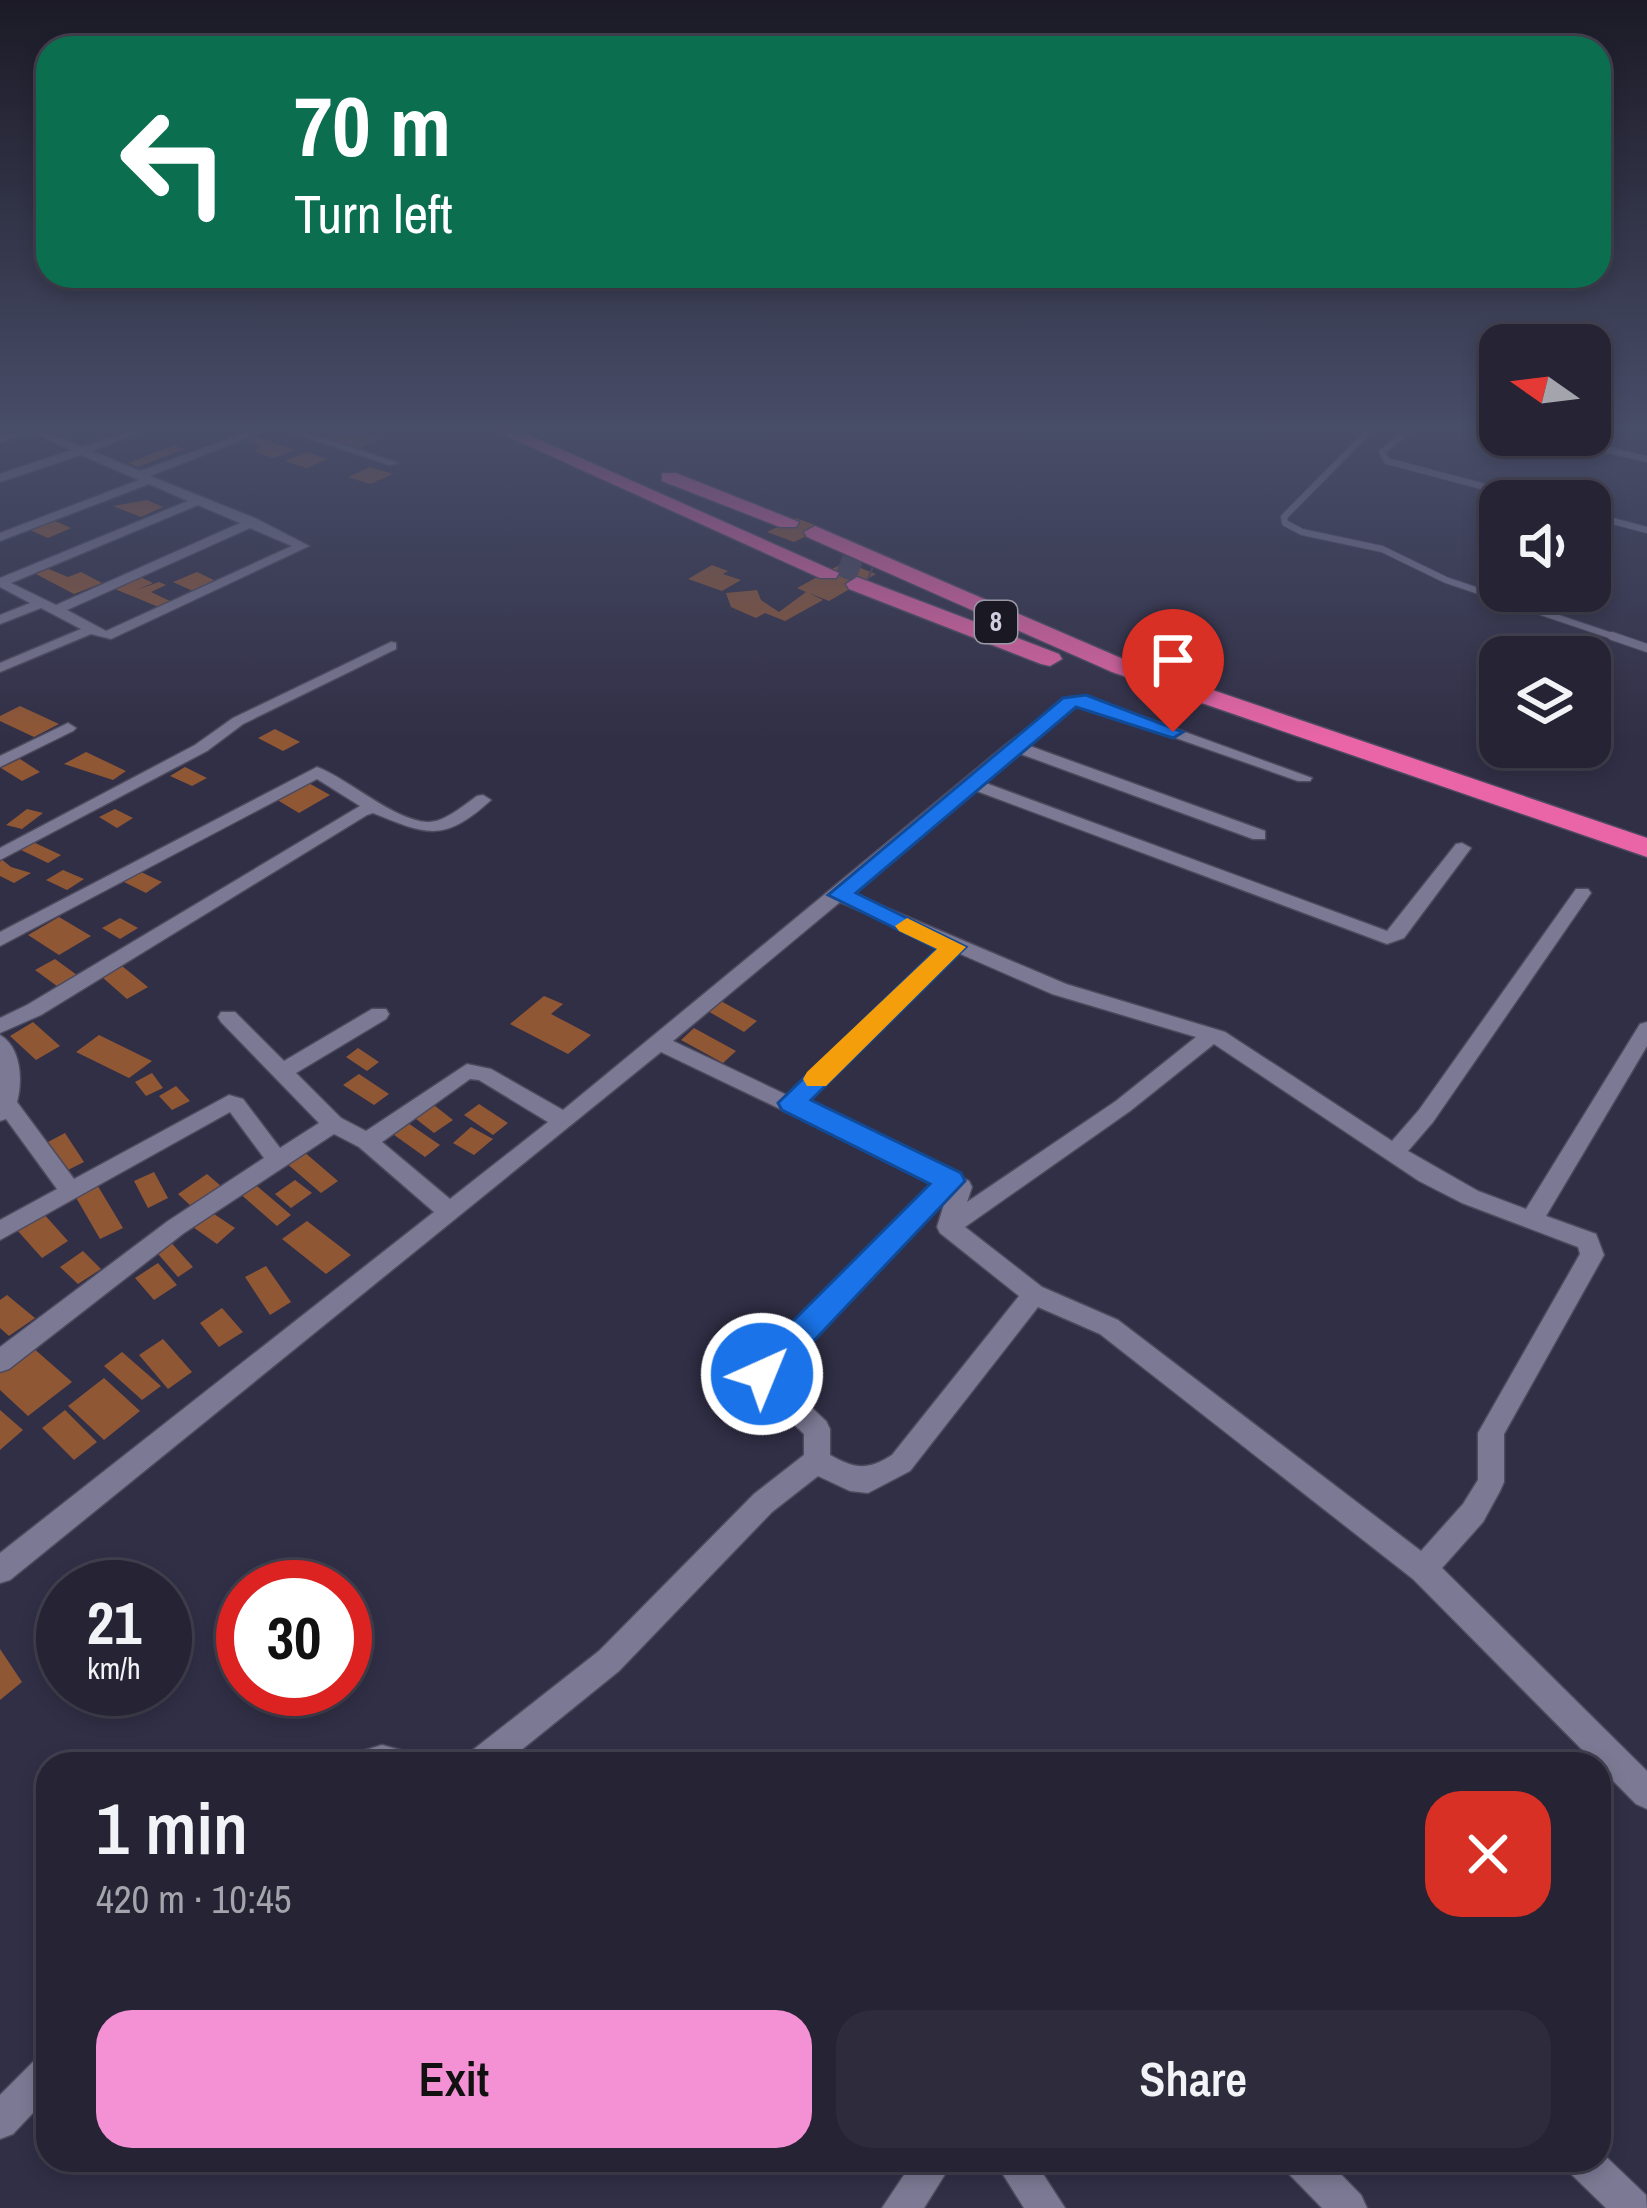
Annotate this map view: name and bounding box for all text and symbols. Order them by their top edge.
text: 70 m [294,69,451,182]
icon: left [96,84,252,240]
text: Turn left [294,177,453,250]
north arrow [1479,324,1611,456]
map controls [1479,324,1611,768]
button: sound [1479,480,1611,612]
road number: 8 [975,601,1017,643]
pin [1122,609,1224,732]
icon: arrive [1140,627,1206,693]
button: layers [1479,636,1611,768]
position arrow [699,1311,825,1437]
speed limit sign: 30 [216,1560,372,1716]
text: 21 [87,1582,141,1663]
text: km/h [87,1648,141,1688]
text: 1 min [96,1779,248,1876]
button: close [1425,1791,1551,1917]
text: 420 m · 10:45 [96,1873,292,1925]
button: Exit [96,2010,812,2148]
button: Share [836,2010,1551,2148]

